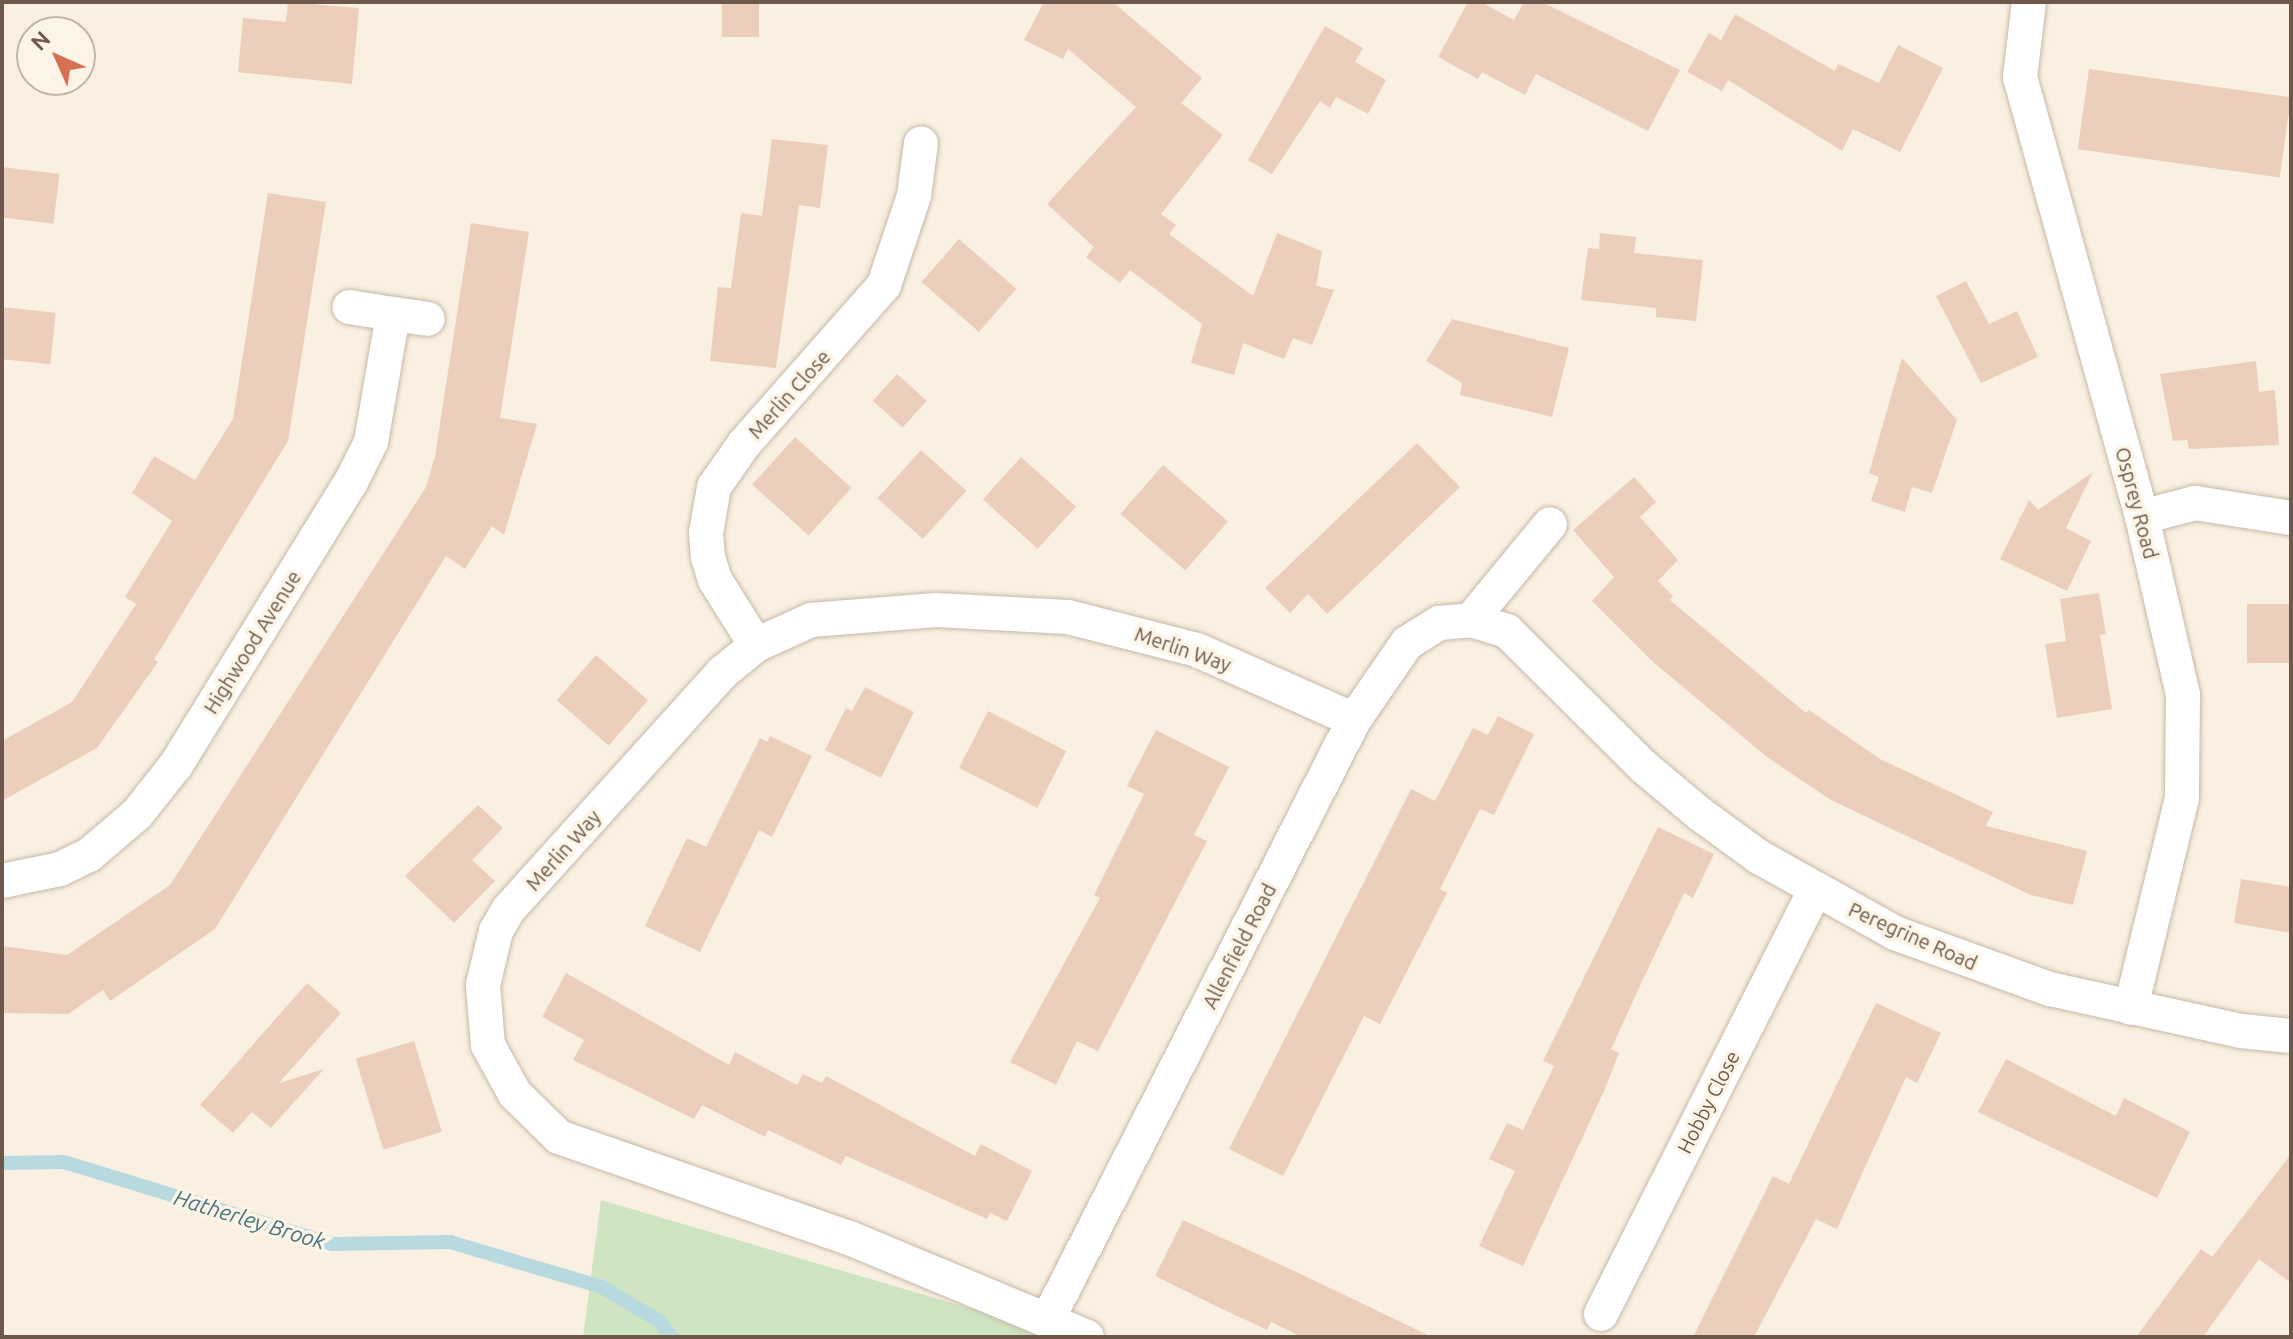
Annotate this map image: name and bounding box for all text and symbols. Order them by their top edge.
north arrow [16,16,96,96]
text: N [25,25,55,55]
street label: Merlin Close [743,345,835,443]
street label: Osprey Road [2111,444,2163,562]
street label: Highwood Avenue [198,566,306,718]
street label: Merlin Way [1132,621,1234,677]
street label: Merlin Way [521,805,605,895]
street label: Allenfield Road [1197,879,1281,1013]
street label: Peregrine Road [1845,897,1981,975]
street label: Hobby Close [1672,1047,1744,1157]
water label: Hatherley Brook [171,1183,329,1255]

